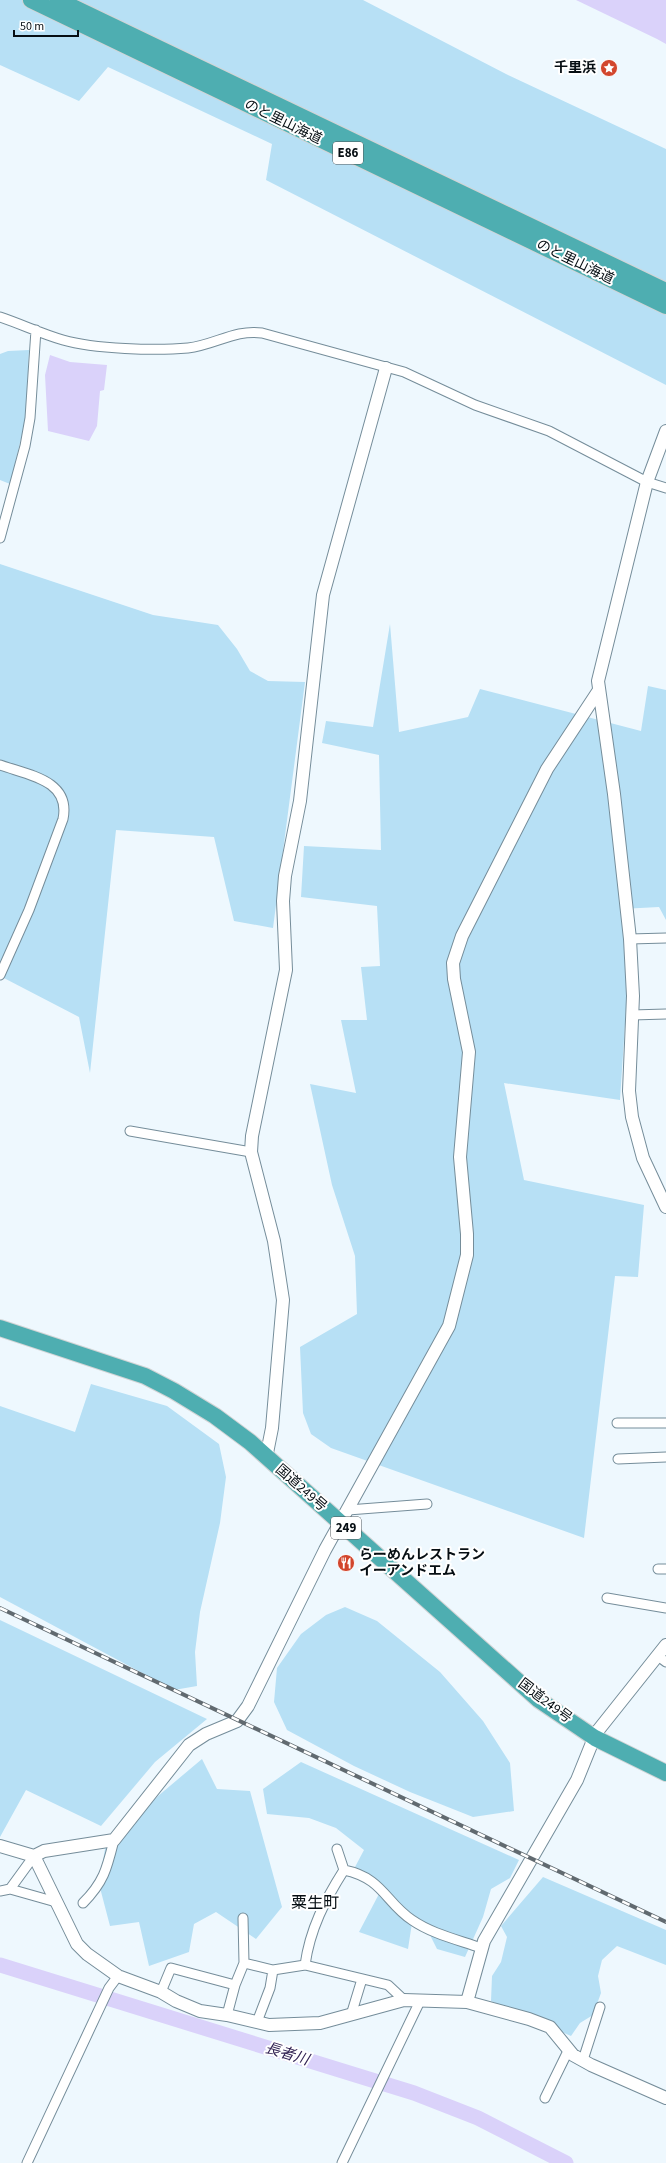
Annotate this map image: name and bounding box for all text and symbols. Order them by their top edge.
scale bar [14,12,78,38]
text: 50 m [20,18,44,35]
place label: 千里浜 [554,58,596,78]
place icon: 千里浜 [599,58,619,78]
street label: のと里山海道 [241,95,325,149]
road number: E86 [333,142,363,164]
street label: のと里山海道 [533,235,617,289]
street label: 国道249号 [271,1460,331,1516]
road number: 249 [331,1517,361,1539]
place label: らーめんレストラン イーアンドエム [359,1545,485,1581]
restaurant icon: らーめんレストラン イーアンドエム [336,1553,356,1573]
street label: 国道249号 [514,1674,576,1728]
district label: 粟生町 [291,1892,339,1914]
water label: 長者川 [262,2037,313,2071]

